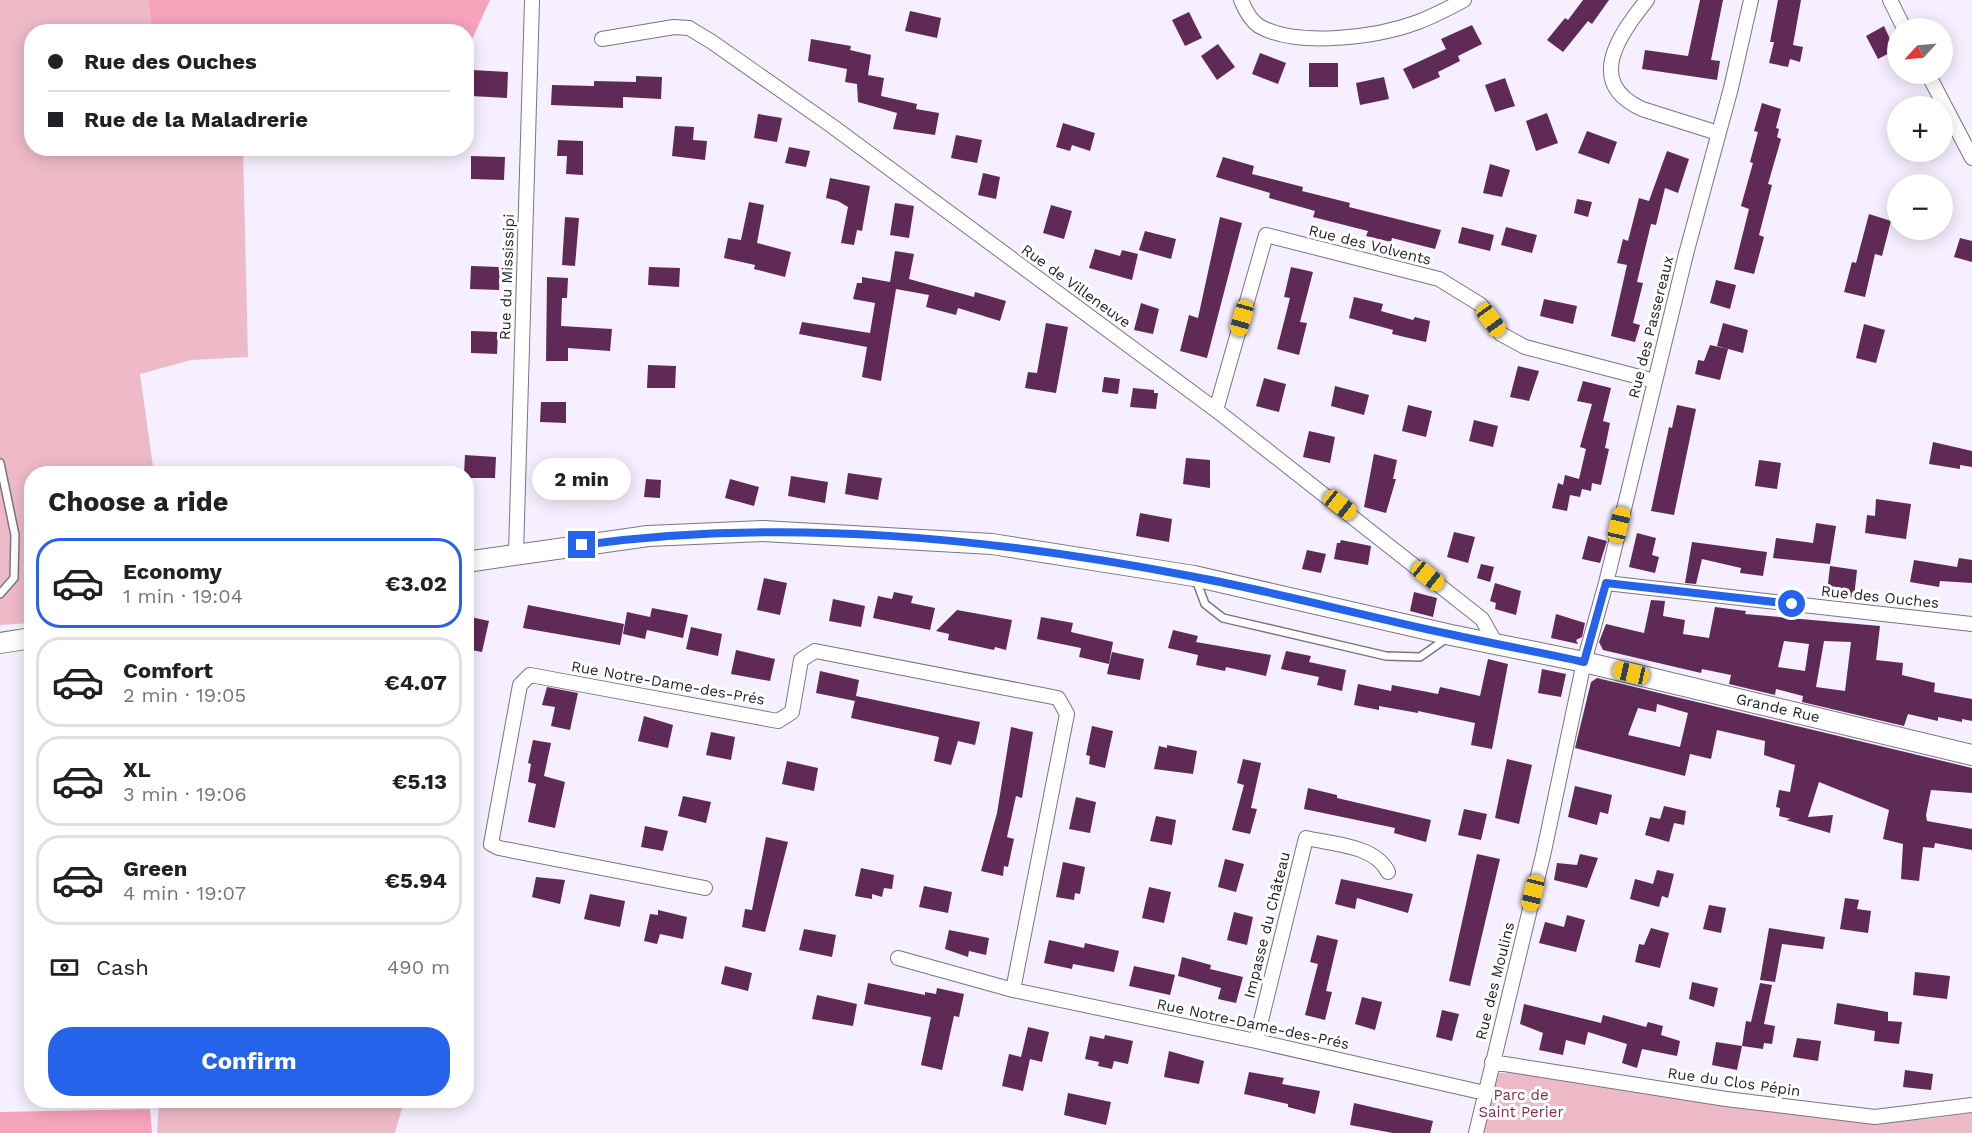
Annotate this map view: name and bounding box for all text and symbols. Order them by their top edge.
north arrow [1887,18,1953,84]
map controls [1887,18,1953,240]
text: Rue des Ouches [84,49,257,74]
button: + [1887,96,1953,162]
text: Rue de la Maladrerie [84,107,308,132]
button: − [1887,174,1953,240]
street label: Rue du Mississipi [496,214,518,340]
street label: Rue des Volvents [1307,221,1433,269]
street label: Rue de Villeneuve [1018,240,1134,332]
street label: Rue des Passereaux [1625,254,1677,400]
car [1228,298,1256,338]
car [1473,300,1509,340]
callout: 2 min [532,458,632,500]
text: 2 min [554,467,609,491]
text: Choose a ride [48,486,228,518]
car [1320,487,1360,523]
car [1606,505,1632,545]
route end [568,531,595,558]
icon: car [51,556,105,610]
car [1408,558,1448,594]
text: Economy [123,559,222,584]
text: €3.02 [385,571,447,596]
street label: Rue des Ouches [1820,582,1940,612]
text: 1 min · 19:04 [123,584,243,608]
route start [1778,590,1805,617]
icon: car [51,655,105,709]
street label: Rue Notre-Dame-des-Prés [570,657,766,709]
text: Comfort [123,658,213,683]
car [1611,660,1651,686]
text: €4.07 [384,670,447,695]
text: 2 min · 19:05 [123,683,246,707]
street label: Grande Rue [1734,690,1822,726]
icon: car [51,754,105,808]
text: XL [123,757,151,782]
text: €5.13 [392,769,447,794]
text: 3 min · 19:06 [123,782,247,806]
street label: Impasse du Château [1240,850,1294,1000]
icon: car [51,853,105,907]
text: Green [123,856,187,881]
text: €5.94 [385,868,447,893]
car [1520,873,1546,913]
text: 4 min · 19:07 [123,881,246,905]
street label: Rue des Moulins [1472,920,1518,1042]
icon: cash [48,951,81,984]
text: Cash [96,955,149,980]
text: 490 m [387,955,450,979]
street label: Rue Notre-Dame-des-Prés [1155,995,1351,1053]
button: Confirm [48,1027,450,1096]
street label: Rue du Clos Pépin [1666,1064,1802,1100]
park label: Parc de Saint Perier [1478,1086,1564,1121]

